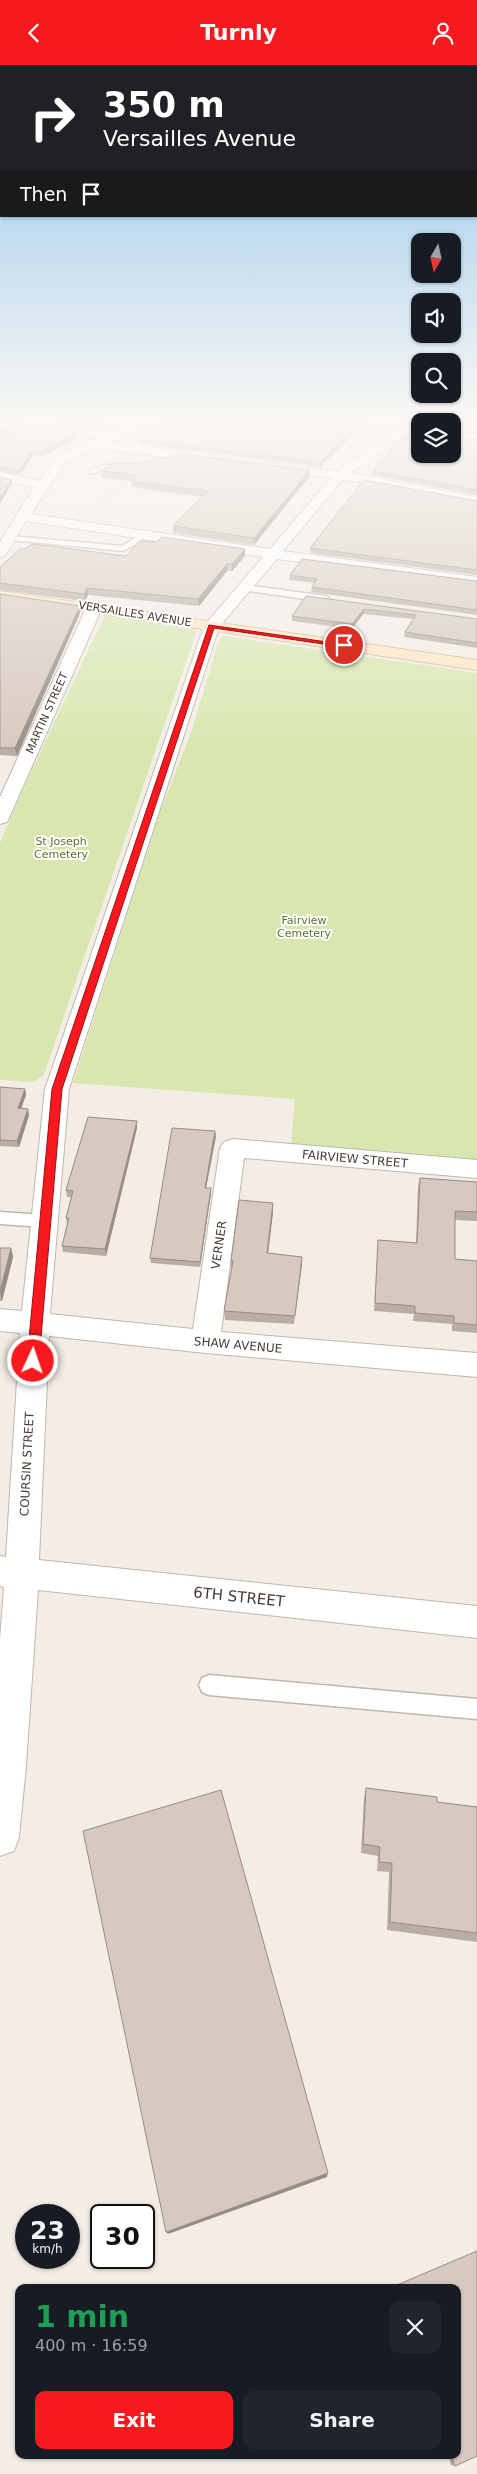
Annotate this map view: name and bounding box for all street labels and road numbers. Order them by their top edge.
street label: VERSAILLES AVENUE [78,599,193,629]
street label: MARTIN STREET [23,670,71,756]
street label: FAIRVIEW STREET [302,1147,409,1171]
street label: VERNER [209,1220,229,1270]
street label: SHAW AVENUE [193,1334,283,1356]
street label: COURSIN STREET [17,1411,37,1517]
street label: 6TH STREET [192,1583,287,1611]

